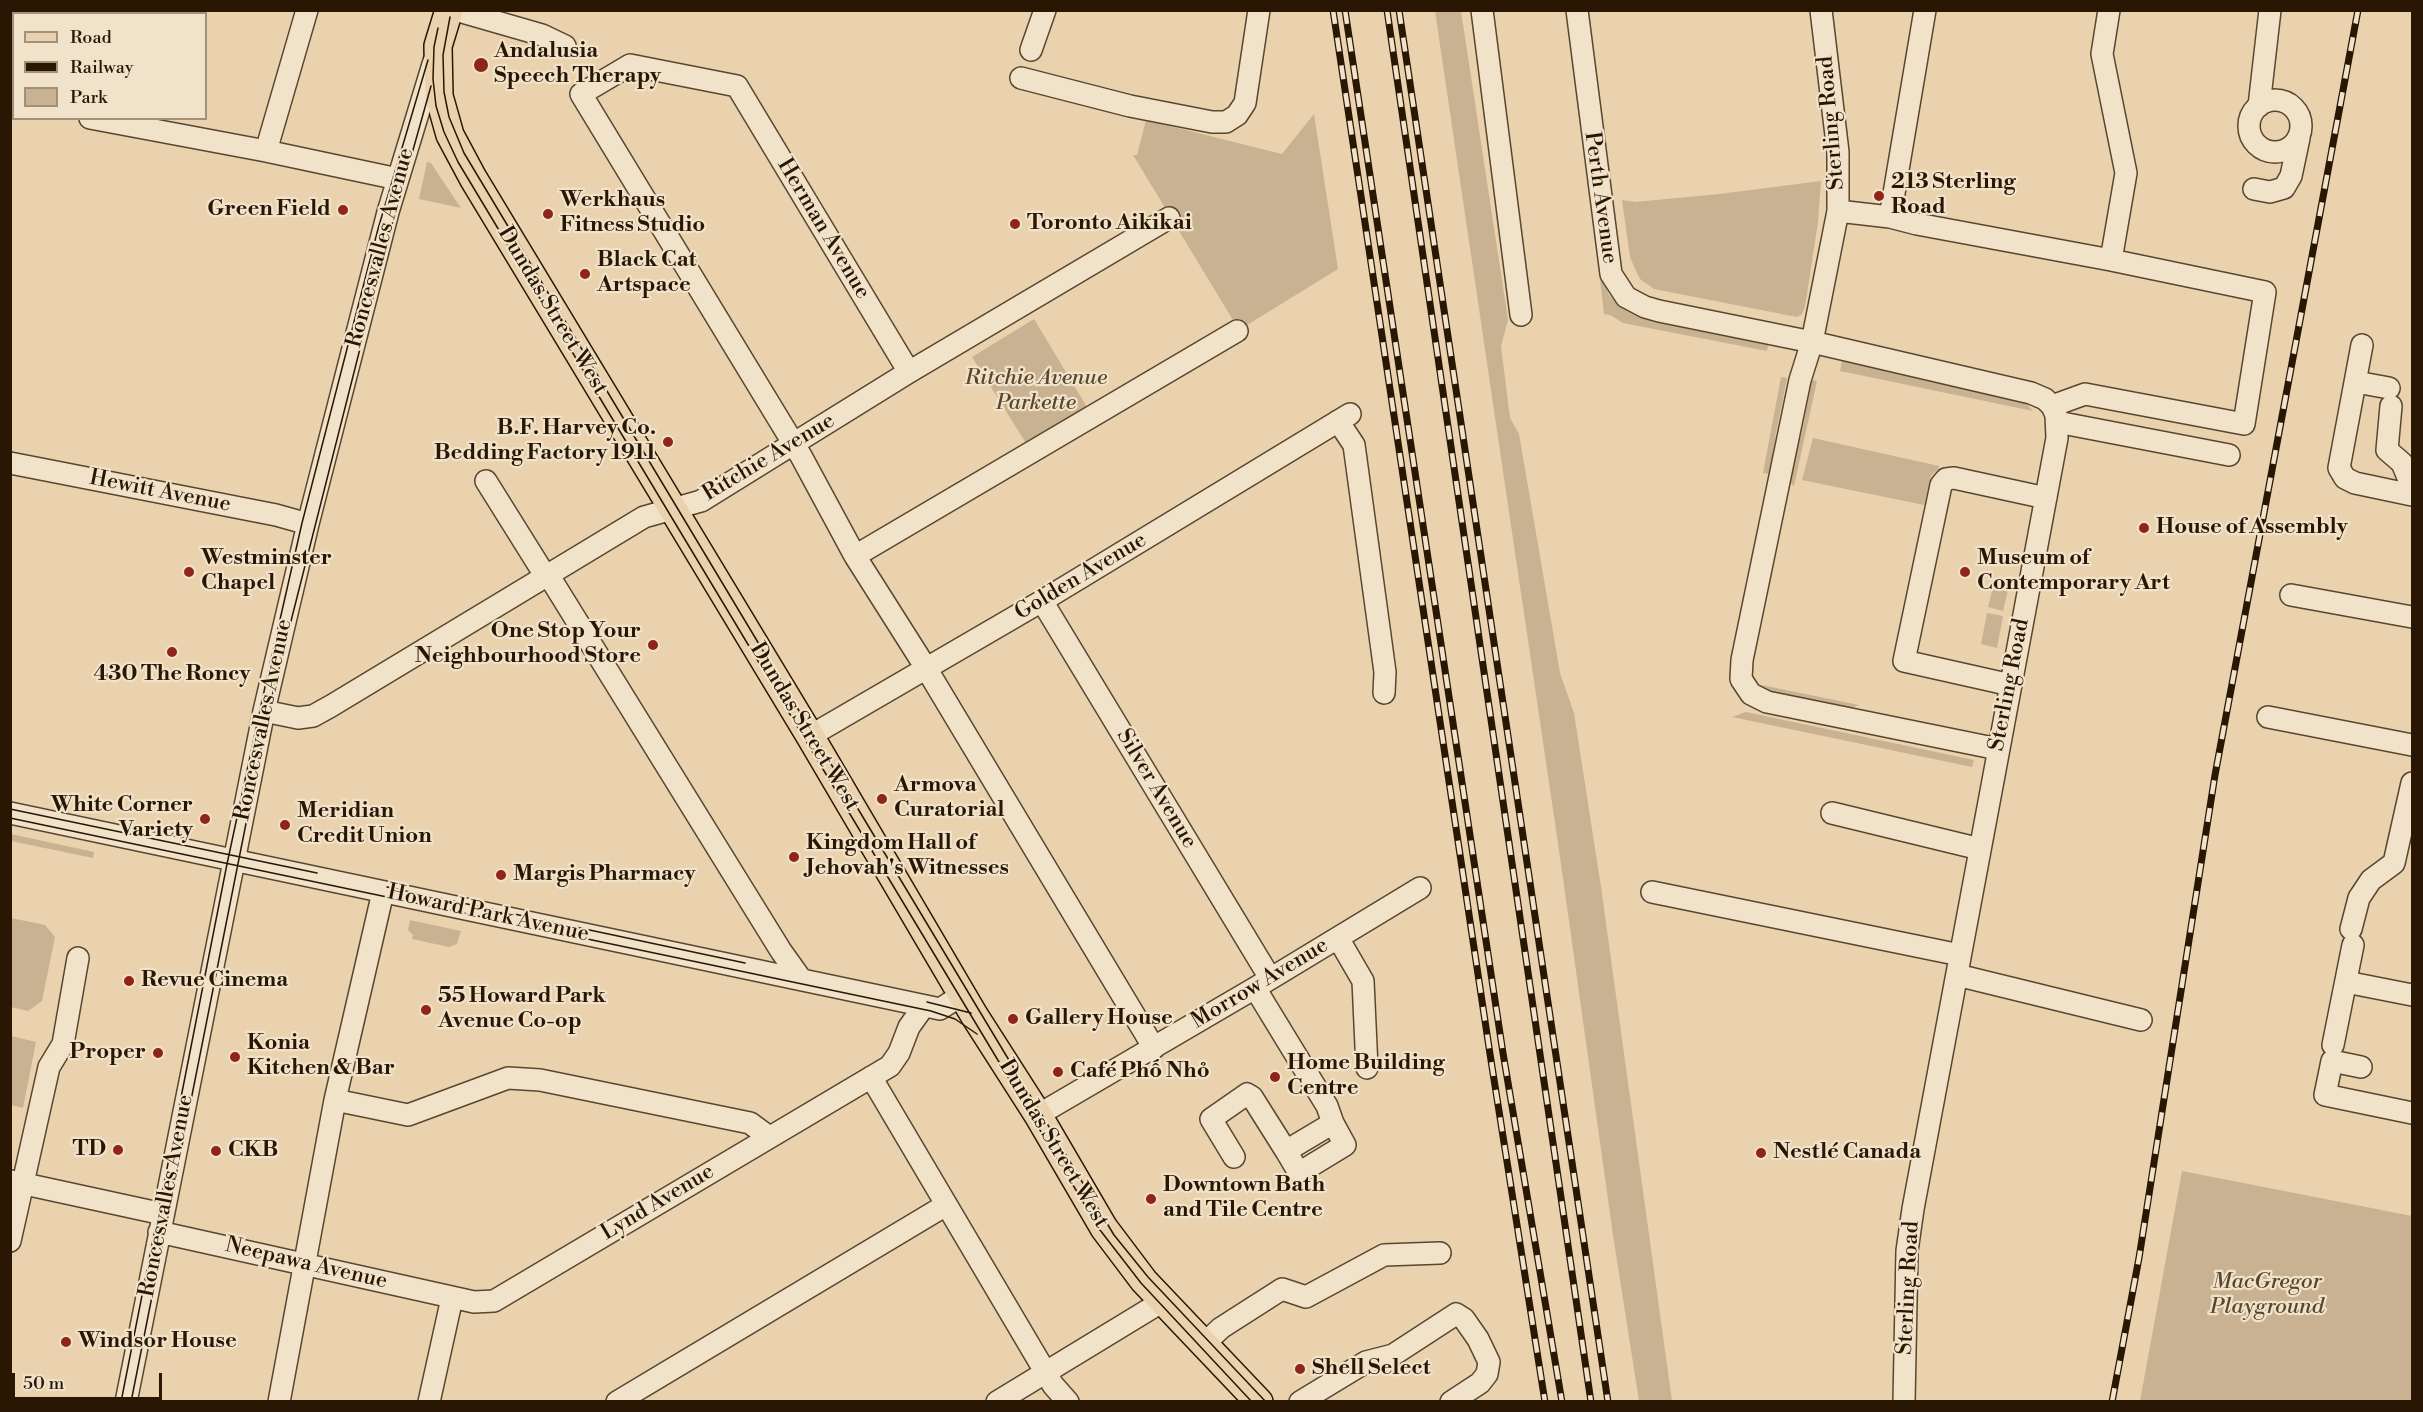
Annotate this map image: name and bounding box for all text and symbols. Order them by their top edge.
legend [12,12,207,120]
text: Road [70,26,112,49]
place label: Andalusia Speech Therapy [494,39,661,90]
street label: Sterling Road [1813,55,1851,191]
text: Railway [70,56,133,79]
marker: Andalusia Speech Therapy [472,56,490,74]
text: Park [70,86,107,109]
street label: Perth Avenue [1578,130,1622,266]
street label: Roncesvalles Avenue [342,145,420,351]
street label: Herman Avenue [771,154,875,304]
place label: 213 Sterling Road [1891,170,2016,222]
place label: Werkhaus Fitness Studio [560,188,705,240]
marker: 213 Sterling Road [1872,189,1886,203]
place label: Green Field [207,197,331,223]
marker: Green Field [336,203,350,217]
marker: Werkhaus Fitness Studio [541,207,555,221]
place label: Toronto Aikikai [1027,211,1192,237]
marker: Toronto Aikikai [1008,217,1022,231]
street label: Dundas Street West [491,222,613,400]
place label: Black Cat Artspace [597,248,696,300]
marker: Black Cat Artspace [578,267,592,281]
park label: Ritchie Avenue Parkette [965,366,1107,418]
street label: Ritchie Avenue [698,408,840,508]
place label: B.F. Harvey Co. Bedding Factory 1911 [434,416,656,468]
marker: B.F. Harvey Co. Bedding Factory 1911 [661,435,675,449]
street label: Hewitt Avenue [87,465,233,519]
place label: House of Assembly [2156,515,2348,541]
marker: House of Assembly [2137,521,2151,535]
street label: Golden Avenue [1010,527,1152,627]
place label: Westminster Chapel [201,546,332,598]
place label: Museum of Contemporary Art [1977,546,2170,598]
marker: Westminster Chapel [182,565,196,579]
marker: Museum of Contemporary Art [1958,565,1972,579]
street label: Roncesvalles Avenue [230,617,298,823]
street label: Sterling Road [1984,617,2036,753]
place label: One Stop Your Neighbourhood Store [415,619,641,670]
marker: One Stop Your Neighbourhood Store [646,638,660,652]
street label: Dundas Street West [743,638,865,816]
marker: 430 The Roncy [165,645,179,659]
place label: 430 The Roncy [94,662,250,688]
street label: Silver Avenue [1110,724,1202,854]
place label: Armova Curatorial [894,773,1005,824]
marker: Armova Curatorial [875,792,889,806]
place label: White Corner Variety [51,793,193,844]
place label: Meridian Credit Union [297,799,432,850]
marker: White Corner Variety [198,812,212,826]
marker: Meridian Credit Union [278,818,292,832]
place label: Kingdom Hall of Jehovah's Witnesses [806,831,1009,882]
marker: Kingdom Hall of Jehovah's Witnesses [787,850,801,864]
place label: Margis Pharmacy [513,862,695,888]
marker: Margis Pharmacy [494,868,508,882]
street label: Howard Park Avenue [385,880,591,948]
street label: Morrow Avenue [1187,933,1333,1035]
place label: Revue Cinema [141,968,288,994]
marker: Revue Cinema [122,974,136,988]
place label: 55 Howard Park Avenue Co-op [438,984,606,1036]
marker: 55 Howard Park Avenue Co-op [419,1003,433,1017]
place label: Gallery House [1025,1006,1173,1032]
marker: Gallery House [1006,1012,1020,1026]
place label: Konia Kitchen & Bar [247,1031,395,1082]
place label: Proper [69,1040,146,1066]
marker: Proper [151,1046,165,1060]
marker: Konia Kitchen & Bar [228,1050,242,1064]
place label: Home Building Centre [1287,1051,1445,1102]
street label: Dundas Street West [992,1055,1114,1233]
place label: Café Phố Nhỏ [1070,1059,1210,1085]
marker: Café Phố Nhỏ [1051,1065,1065,1079]
marker: Home Building Centre [1268,1070,1282,1084]
street label: Roncesvalles Avenue [134,1093,200,1299]
place label: TD [73,1137,106,1163]
place label: CKB [228,1138,278,1164]
place label: Nestlé Canada [1773,1140,1921,1166]
marker: TD [111,1143,125,1157]
marker: CKB [209,1144,223,1158]
marker: Nestlé Canada [1754,1146,1768,1160]
street label: Lynd Avenue [597,1159,719,1247]
place label: Downtown Bath and Tile Centre [1163,1173,1325,1224]
marker: Downtown Bath and Tile Centre [1144,1192,1158,1206]
street label: Sterling Road [1892,1220,1926,1356]
street label: Neepawa Avenue [222,1233,390,1295]
park label: MacGregor Playground [2210,1270,2324,1322]
place label: Windsor House [78,1329,237,1355]
marker: Windsor House [59,1335,73,1349]
place label: Shell Select [1312,1356,1431,1382]
scale bar [15,1361,165,1399]
marker: Shell Select [1293,1362,1307,1376]
text: 50 m [23,1372,64,1395]

